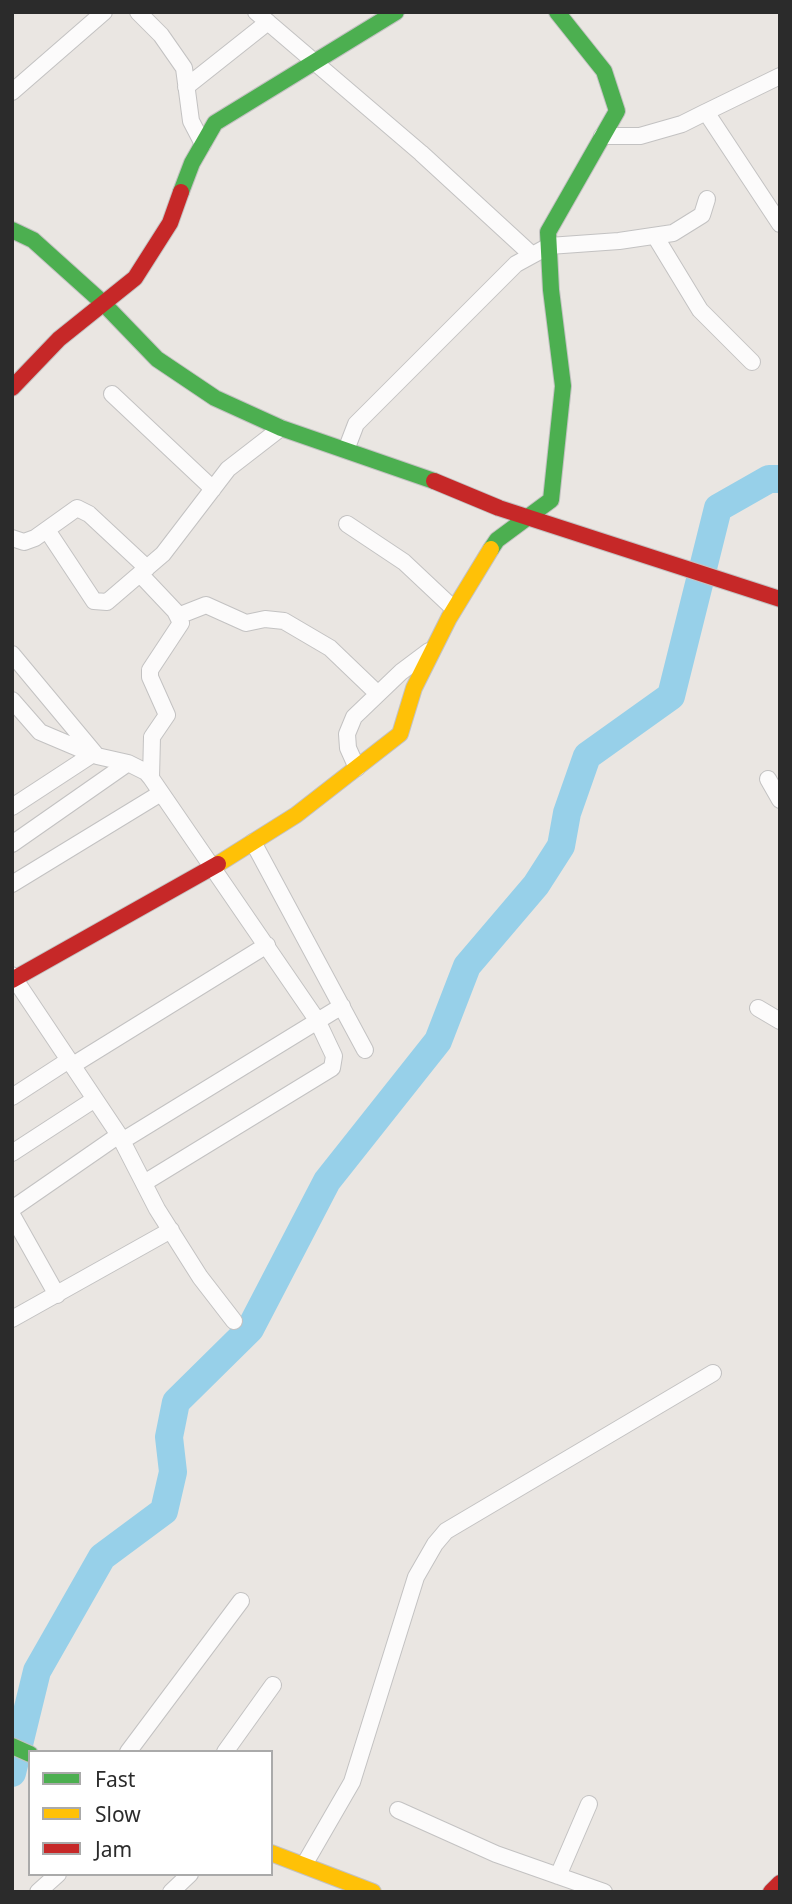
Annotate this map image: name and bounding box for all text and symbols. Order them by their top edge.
legend [28,1750,273,1876]
text: Fast [95,1765,135,1793]
text: Slow [95,1800,141,1828]
text: Jam [95,1835,132,1863]

